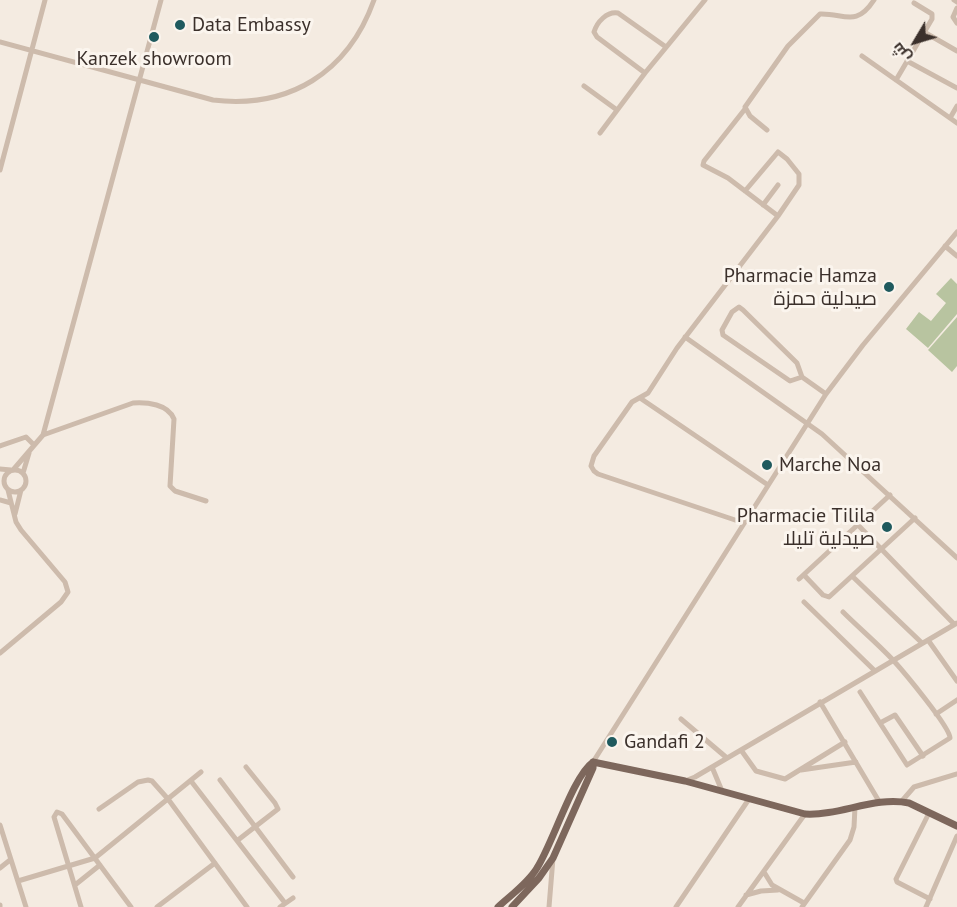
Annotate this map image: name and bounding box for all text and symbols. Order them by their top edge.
north arrow [885,12,945,72]
place label: Data Embassy [192,13,311,37]
marker: Data Embassy [173,18,187,32]
marker: Kanzek showroom [147,30,161,44]
text: ش [887,39,915,67]
place label: Kanzek showroom [76,47,232,71]
place label: Pharmacie Hamza صيدلية حمزة [724,264,877,311]
marker: Pharmacie Hamza صيدلية حمزة [882,280,896,294]
place label: Marche Noa [779,453,881,477]
marker: Marche Noa [760,458,774,472]
place label: Pharmacie Tilila صيدلية تليلا [737,504,875,551]
marker: Pharmacie Tilila صيدلية تليلا [880,520,894,534]
place label: Gandafi 2 [624,730,705,754]
marker: Gandafi 2 [605,735,619,749]

